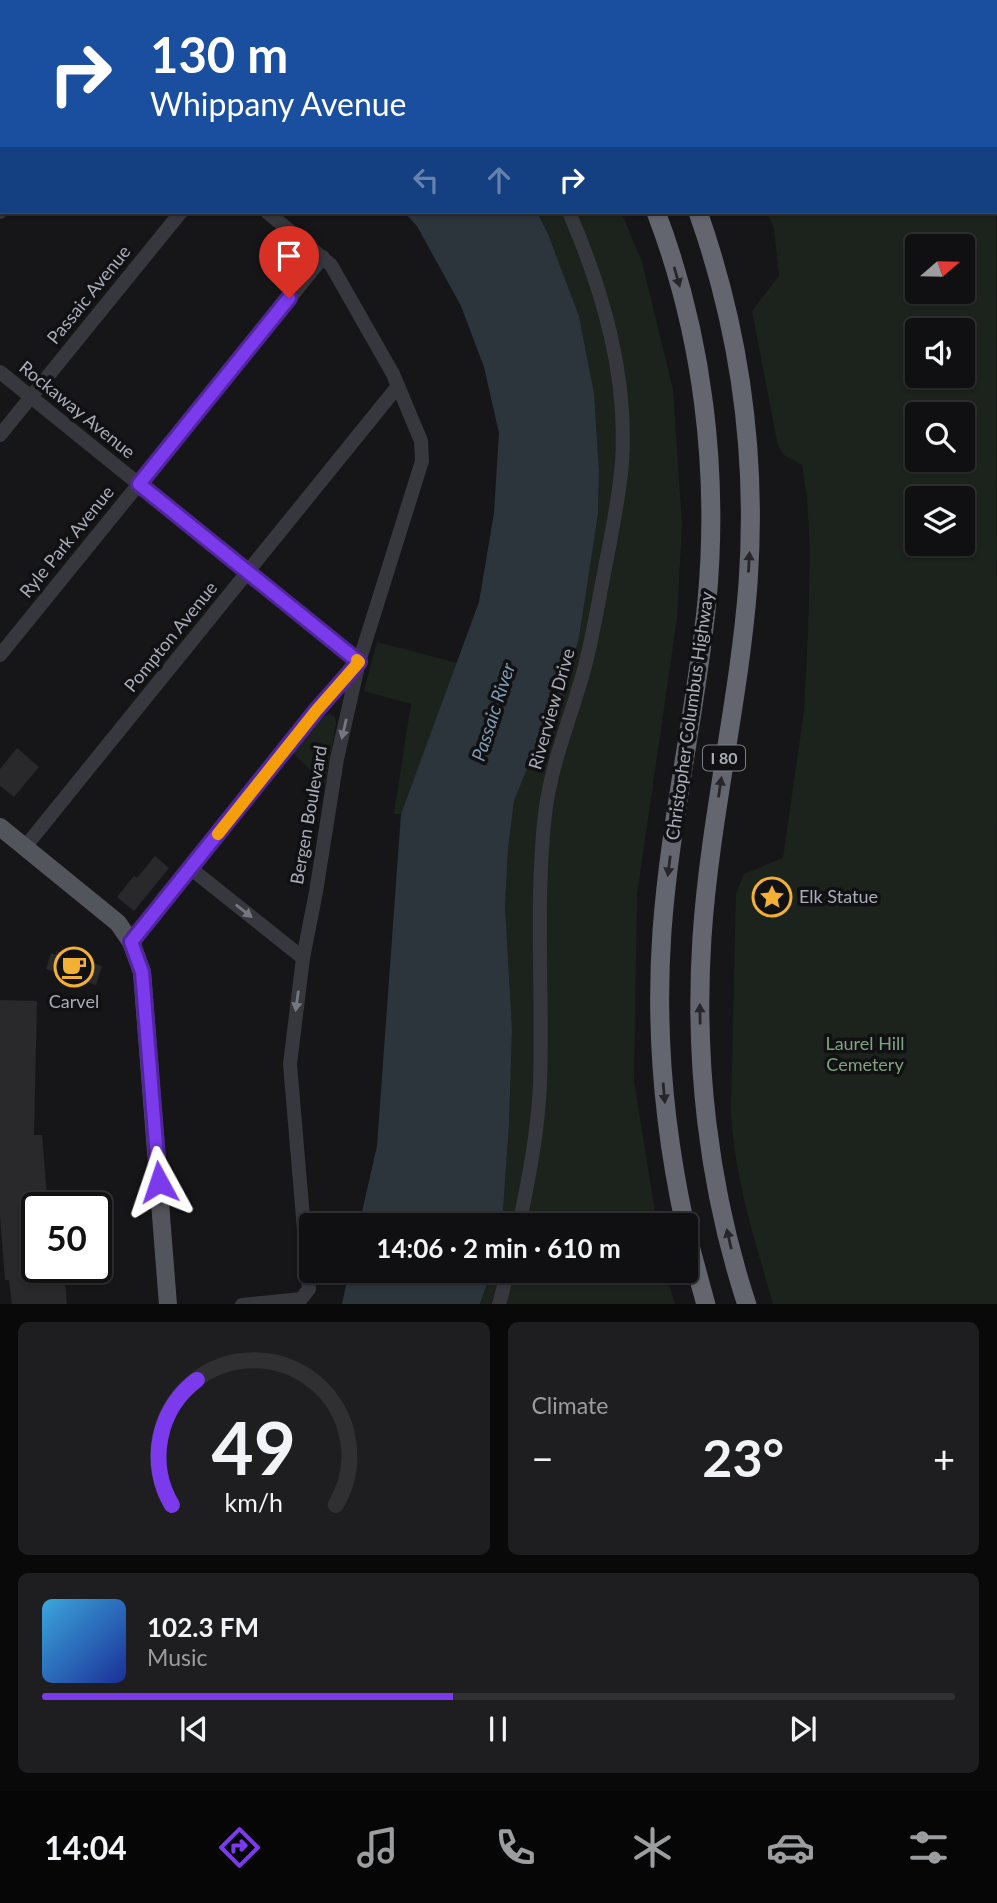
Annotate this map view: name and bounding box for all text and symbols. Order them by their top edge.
text: 130 m [150,25,288,83]
icon: right [35,28,126,119]
text: Whippany Avenue [150,84,407,123]
icon: left [407,161,445,199]
icon: ahead [480,161,518,199]
icon: right [553,161,591,199]
pin [259,226,319,298]
north arrow [905,234,975,304]
map controls [905,234,975,556]
icon: arrive [270,237,308,275]
street label: Passaic Avenue [42,241,135,348]
one-way arrow [673,266,683,287]
button: sound [905,318,975,388]
street label: Rockaway Avenue [15,356,140,463]
button: search [905,402,975,472]
street label: Ryle Park Avenue [14,481,118,602]
button: layers [905,486,975,556]
one-way arrow [744,551,755,573]
street label: Pompton Avenue [119,577,221,696]
street label: Christopher Columbus Highway [661,589,717,842]
street label: Riverview Drive [523,646,579,772]
water label: Passaic River [466,659,519,764]
one-way arrow [339,718,350,740]
street label: Bergen Boulevard [285,744,331,886]
road number: I 80 [703,746,745,771]
one-way arrow [715,776,726,798]
one-way arrow [663,855,674,877]
place icon: Elk Statue [751,876,793,918]
place label: Elk Statue [799,885,878,907]
one-way arrow [234,903,252,918]
cafe icon: Carvel [53,946,95,988]
place label: Carvel [49,990,99,1012]
one-way arrow [291,990,302,1012]
one-way arrow [694,1002,706,1024]
park label: Laurel Hill Cemetery [825,1032,905,1075]
one-way arrow [659,1082,670,1104]
position arrow [122,1145,196,1219]
speed limit sign: 50 [21,1192,112,1283]
one-way arrow [723,1228,734,1250]
text: 14:06 · 2 min · 610 m [376,1232,621,1264]
text: Climate [532,1391,608,1419]
text: 49 [212,1403,296,1491]
text: 23° [702,1426,784,1488]
text: − [532,1435,554,1481]
text: + [933,1435,955,1481]
text: km/h [224,1486,283,1516]
text: 102.3 FM [147,1611,259,1643]
text: Music [147,1643,207,1671]
icon: previous [175,1710,213,1748]
icon: pause [479,1710,517,1748]
icon: next [784,1710,822,1748]
icon: directions [215,1823,264,1872]
icon: music [353,1823,402,1872]
icon: phone [491,1823,540,1872]
icon: climate [628,1823,677,1872]
icon: car [766,1823,815,1872]
icon: filters [904,1823,953,1872]
text: 14:04 [44,1828,127,1867]

